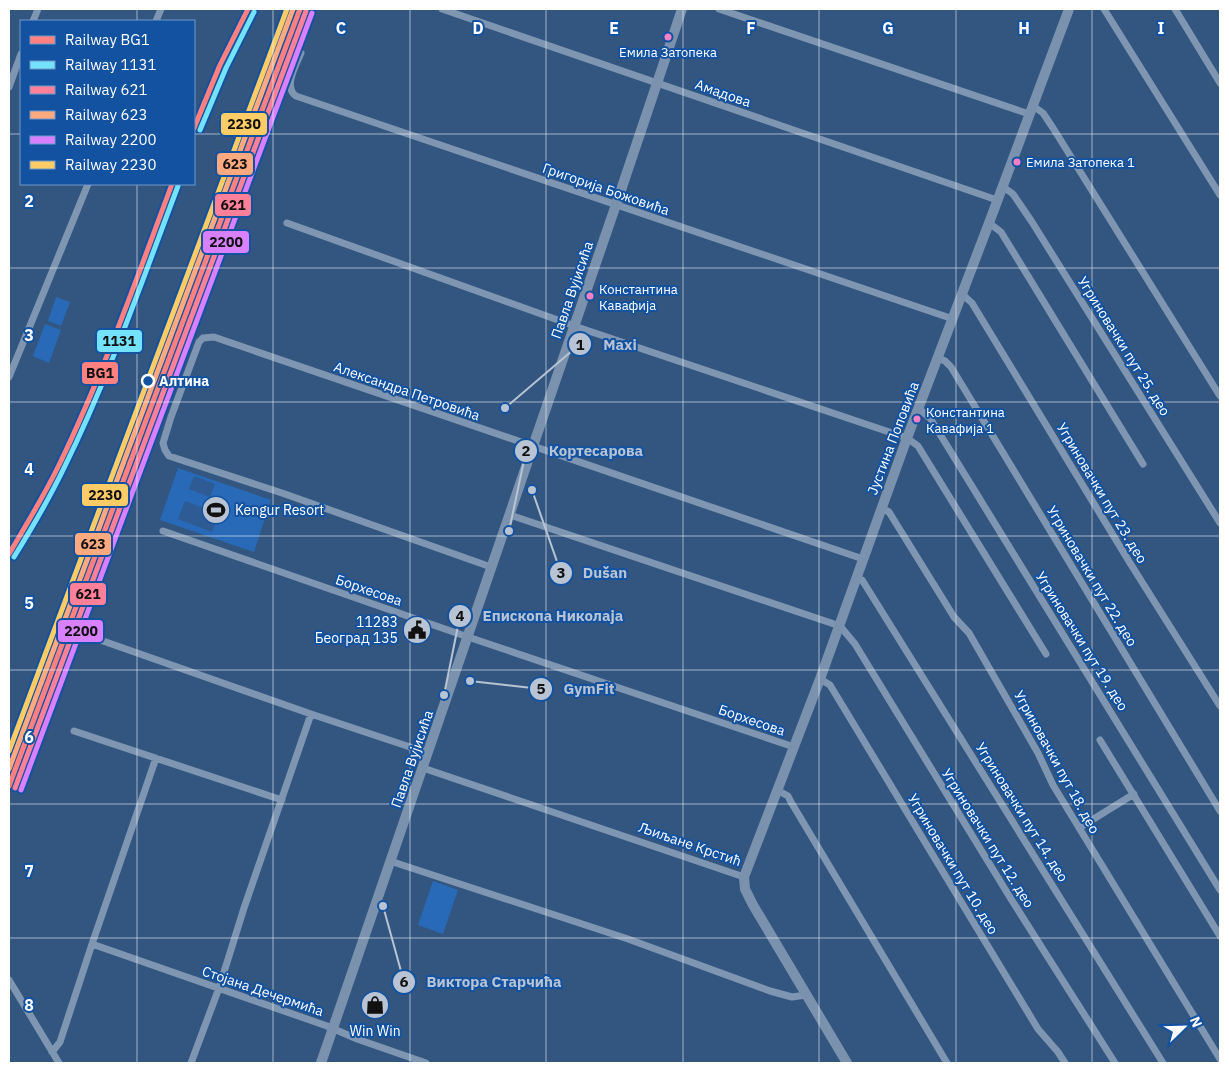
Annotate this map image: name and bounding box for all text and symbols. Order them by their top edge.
text: C [336,18,346,38]
text: D [472,18,484,38]
text: E [609,18,619,38]
text: F [746,18,756,38]
text: G [882,18,894,38]
text: H [1018,18,1030,38]
text: I [1158,18,1165,38]
legend [20,20,195,185]
text: Railway BG1 [65,30,150,49]
marker: Емила Затопека [663,32,673,42]
place label: Емила Затопека [619,44,717,61]
text: Railway 1131 [65,55,157,74]
street label: Амадова [693,75,754,111]
text: Railway 621 [65,80,148,99]
text: Railway 623 [65,105,148,124]
line badge: 2230 [220,112,268,136]
text: 2230 [227,115,261,133]
text: Railway 2200 [65,130,157,149]
line badge: 623 [216,152,254,176]
place label: Емила Затопека 1 [1026,154,1135,171]
text: Railway 2230 [65,155,157,174]
text: 623 [222,155,248,173]
marker: Емила Затопека 1 [1012,157,1022,167]
street label: Григорија Божовића [540,159,672,219]
text: 2 [24,191,34,211]
line badge: 621 [214,193,252,217]
text: 621 [220,196,246,214]
line badge: 2200 [202,230,250,254]
text: 2200 [209,233,243,251]
street label: Павла Вујисића [547,238,597,341]
street label: Угриновачки пут 25. део [1074,273,1174,419]
place label: Константина Кавафија [599,281,678,314]
marker: Константина Кавафија [585,291,595,301]
text: 3 [24,325,34,345]
line badge: 1131 [96,329,143,353]
callout: Maxi [568,329,646,359]
text: 1131 [102,332,136,350]
text: 1 [575,335,585,354]
text: Maxi [603,335,637,354]
street label: Александра Петровића [332,358,483,425]
line badge: BG1 [81,361,119,385]
text: BG1 [86,364,114,382]
place label: Алтина [159,372,209,390]
marker: Алтина [141,374,155,388]
street label: Јустина Поповића [863,378,923,497]
place label: Константина Кавафија 1 [926,404,1005,437]
marker: Константина Кавафија 1 [912,414,922,424]
street label: Угриновачки пут 23. део [1053,419,1151,567]
callout: Кортесарова [513,436,653,466]
text: 2 [521,441,531,460]
text: Кортесарова [549,441,644,460]
text: 4 [24,459,34,479]
line badge: 2230 [81,483,129,507]
text: 2230 [88,486,122,504]
sports icon: Kengur Resort [201,495,231,525]
place label: Kengur Resort [235,501,324,519]
street label: Угриновачки пут 22. део [1043,502,1141,650]
line badge: 623 [74,532,112,556]
text: 623 [80,535,106,553]
callout: Dušan [548,558,638,588]
text: 3 [556,563,566,582]
text: Dušan [583,563,627,582]
street label: Угриновачки пут 19. део [1032,568,1132,714]
street label: Борхесова [333,570,405,610]
line badge: 621 [69,582,107,606]
text: 621 [75,585,101,603]
text: 5 [24,593,34,613]
callout: Епископа Николаја [447,601,633,631]
text: 4 [455,606,465,625]
text: Епископа Николаја [483,606,624,625]
place label: 11283 Београд 135 [315,613,398,647]
public building icon: 11283 Београд 135 [402,615,432,645]
line badge: 2200 [57,619,104,643]
text: 2200 [64,622,98,640]
callout: GymFit [529,674,625,704]
text: 5 [536,679,546,698]
text: GymFit [563,679,615,698]
street label: Угриновачки пут 18. део [1010,687,1104,837]
street label: Борхесова [716,700,788,740]
street label: Павла Вујисића [387,707,437,810]
text: 6 [24,727,34,747]
street label: Угриновачки пут 14. део [972,739,1072,885]
street label: Угриновачки пут 12. део [938,765,1038,911]
street label: Угриновачки пут 10. део [904,790,1002,938]
street label: Љиљане Крстић [636,818,744,870]
text: 7 [24,861,34,881]
street label: Стојана Дечермића [200,962,327,1020]
callout: Виктора Старчића [391,967,571,997]
text: 6 [399,972,409,991]
text: Виктора Старчића [426,972,562,991]
shop icon: Win Win [360,990,390,1020]
text: 8 [24,995,34,1015]
north arrow [1159,1002,1209,1052]
text: N [1186,1014,1206,1030]
place label: Win Win [349,1022,401,1040]

